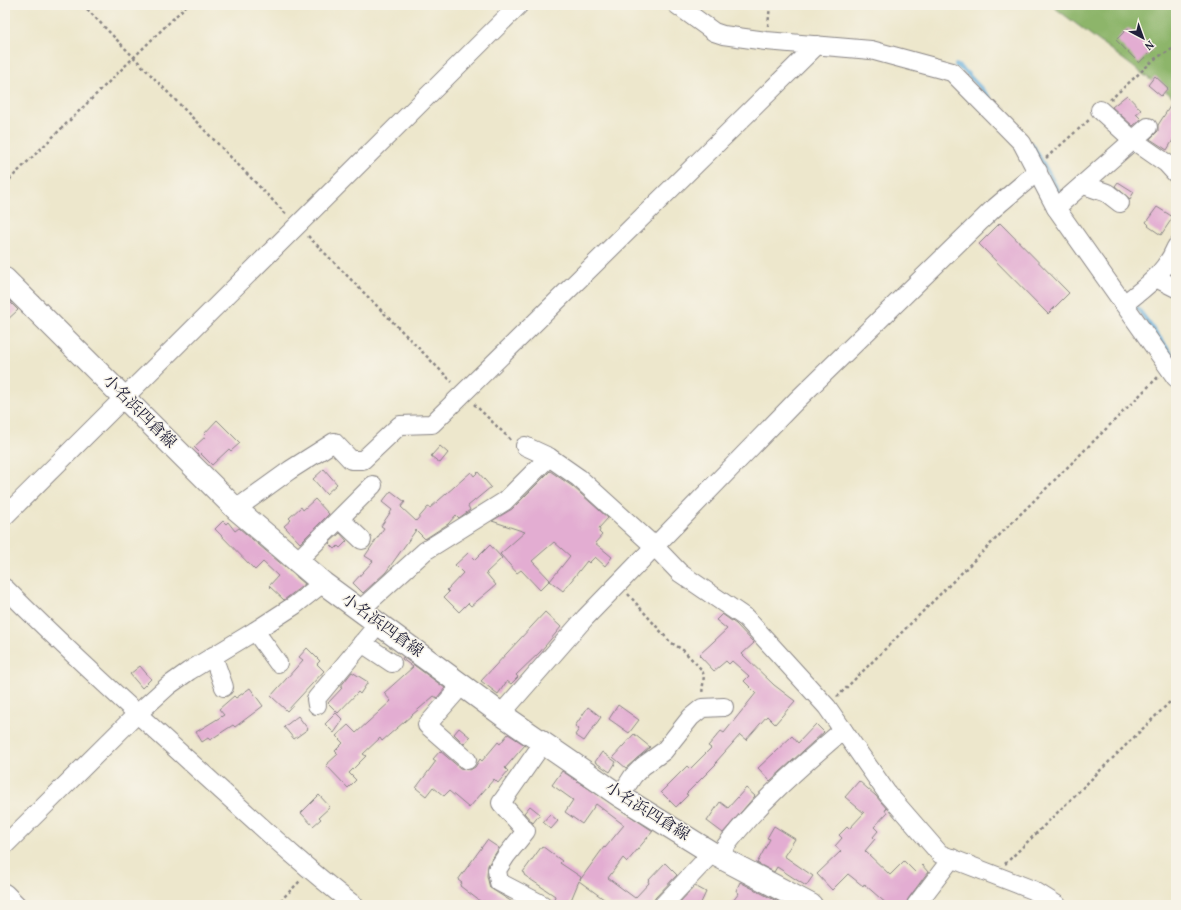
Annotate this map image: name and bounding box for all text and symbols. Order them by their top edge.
north arrow [1123,18,1163,58]
text: N [1141,36,1157,53]
street label: 小名浜四倉線 [97,370,181,454]
street label: 小名浜四倉線 [337,589,427,663]
street label: 小名浜四倉線 [600,777,694,847]

